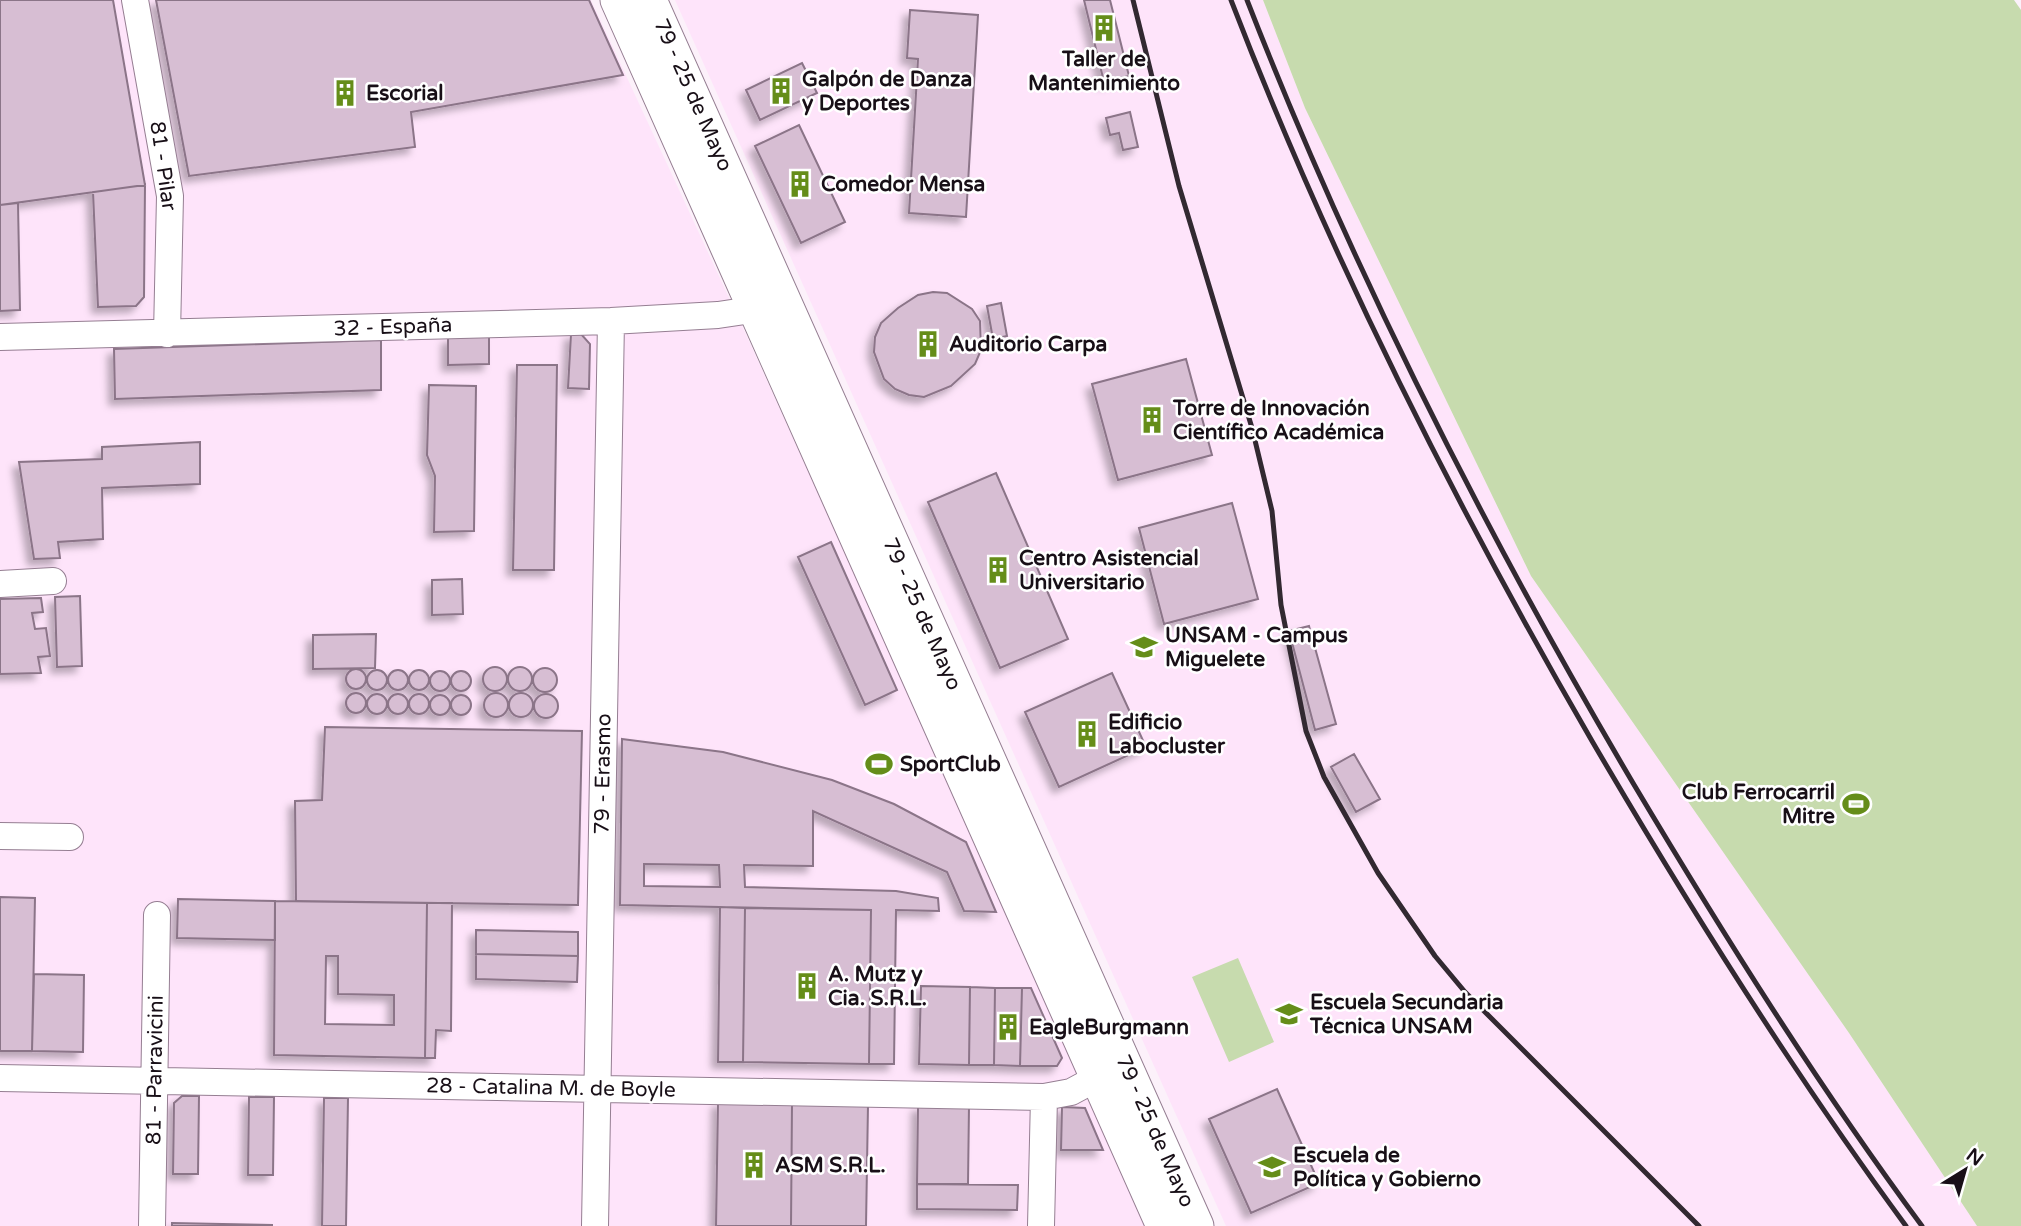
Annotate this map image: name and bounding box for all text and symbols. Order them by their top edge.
building icon: Taller de Mantenimiento [1089,13,1119,43]
street label: 79 - 25 de Mayo [648,15,738,175]
place label: Taller de Mantenimiento [1028,47,1180,96]
place label: Galpón de Danza y Deportes [802,67,972,116]
building icon: Galpón de Danza y Deportes [766,76,796,106]
building icon: Escorial [330,78,360,108]
place label: Escorial [366,81,444,106]
street label: 81 - Pilar [144,120,182,212]
building icon: Comedor Mensa [785,169,815,199]
place label: Comedor Mensa [821,172,985,197]
street label: 32 - España [333,312,453,342]
building icon: Auditorio Carpa [913,329,943,359]
place label: Auditorio Carpa [949,332,1107,357]
place label: Torre de Innovación Científico Académica [1172,396,1384,445]
building icon: Torre de Innovación Científico Académica [1137,405,1167,435]
street label: 79 - 25 de Mayo [877,534,967,694]
place label: Centro Asistencial Universitario [1019,546,1199,595]
building icon: Centro Asistencial Universitario [983,555,1013,585]
place label: UNSAM - Campus Miguelete [1165,623,1348,672]
school or university icon: UNSAM - Campus Miguelete [1129,632,1159,662]
place label: Edificio Labocluster [1108,710,1226,759]
street label: 79 - Erasmo [589,713,617,835]
building icon: Edificio Labocluster [1072,719,1102,749]
sports icon: SportClub [864,749,894,779]
place label: SportClub [900,752,1001,777]
place label: Club Ferrocarril Mitre [1682,780,1835,829]
sports icon: Club Ferrocarril Mitre [1841,789,1871,819]
place label: A. Mutz y Cia. S.R.L. [828,962,927,1011]
building icon: A. Mutz y Cia. S.R.L. [792,971,822,1001]
place label: Escuela Secundaria Técnica UNSAM [1309,990,1503,1039]
street label: 81 - Parravicini [141,995,169,1145]
school or university icon: Escuela Secundaria Técnica UNSAM [1274,999,1304,1029]
building icon: EagleBurgmann [993,1012,1023,1042]
place label: EagleBurgmann [1029,1015,1189,1040]
street label: 79 - 25 de Mayo [1110,1051,1200,1211]
street label: 28 - Catalina M. de Boyle [426,1073,676,1103]
north arrow [1930,1135,2000,1205]
place label: Escuela de Política y Gobierno [1293,1143,1481,1192]
text: N [1962,1144,1987,1171]
building icon: ASM S.R.L. [739,1150,769,1180]
school or university icon: Escuela de Política y Gobierno [1257,1152,1287,1182]
place label: ASM S.R.L. [775,1153,886,1178]

